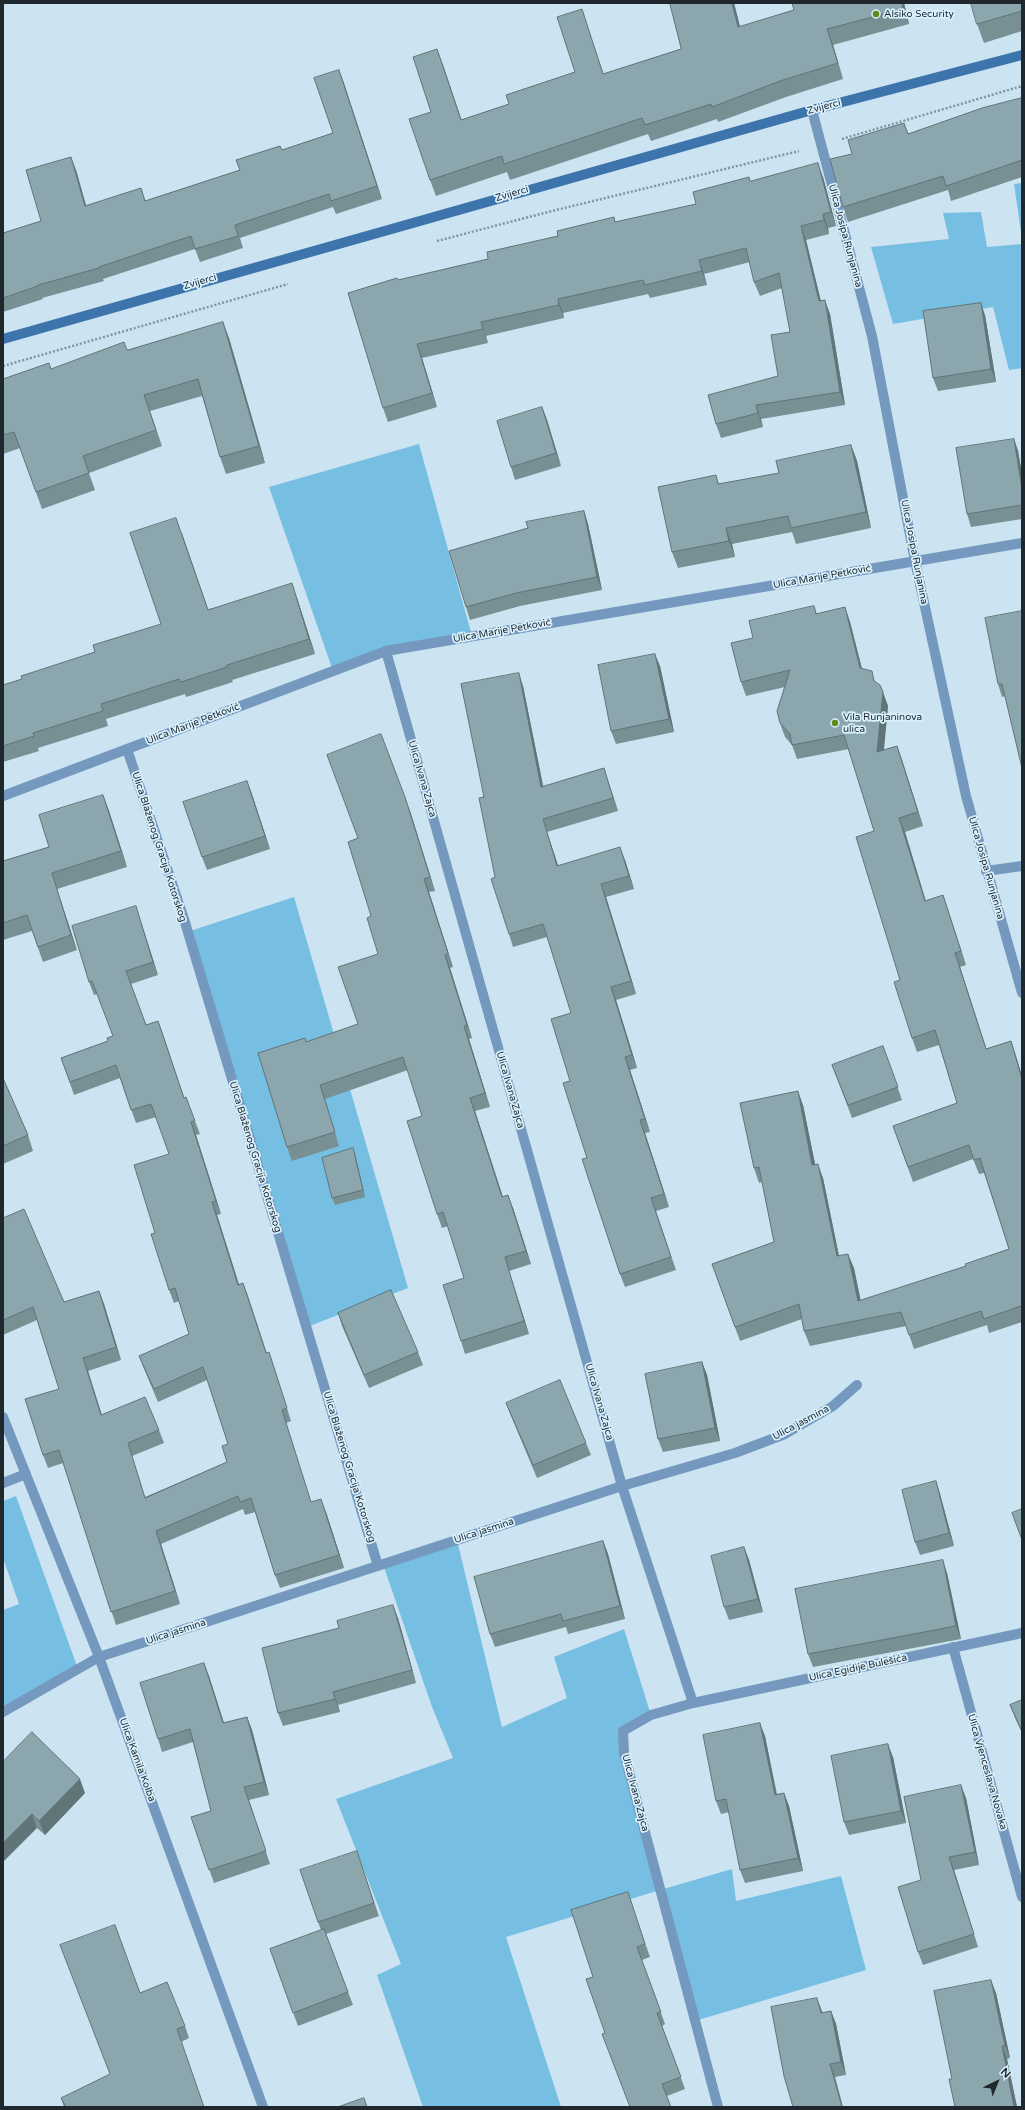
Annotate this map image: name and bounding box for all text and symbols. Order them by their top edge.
place label: Alsiko Security [884,8,954,20]
marker: Alsiko Security [871,9,881,19]
street label: Zvijerci [806,97,842,117]
street label: Ulica Josipa Runjanina [825,183,865,289]
street label: Zvijerci [494,184,530,204]
street label: Zvijerci [182,272,218,292]
street label: Ulica Josipa Runjanina [898,499,930,605]
street label: Ulica Marije Petković [772,563,872,591]
street label: Ulica Marije Petković [452,617,552,645]
street label: Ulica Marije Petković [145,701,241,747]
place label: Vila Runjaninova ulica [843,711,922,734]
marker: Vila Runjaninova ulica [830,718,840,728]
street label: Ulica Ivana Zajca [405,739,439,819]
street label: Ulica Blaženog Gracija Kotorskog [129,770,189,924]
street label: Ulica Josipa Runjanina [966,815,1006,921]
street label: Ulica Ivana Zajca [493,1050,527,1130]
street label: Ulica Blaženog Gracija Kotorskog [226,1080,284,1234]
street label: Ulica Ivana Zajca [582,1362,616,1442]
street label: Ulica Blaženog Gracija Kotorskog [320,1390,378,1544]
street label: Ulica jasmina [771,1403,831,1443]
street label: Ulica jasmina [453,1516,515,1546]
street label: Ulica jasmina [145,1617,207,1647]
street label: Ulica Egidije Bulešića [808,1652,908,1684]
street label: Ulica Vjenceslava Novaka [965,1713,1009,1831]
street label: Ulica Kamila Kolba [116,1717,158,1803]
street label: Ulica Ivana Zajca [619,1753,651,1833]
north arrow [977,2062,1017,2102]
text: N [998,2065,1013,2081]

